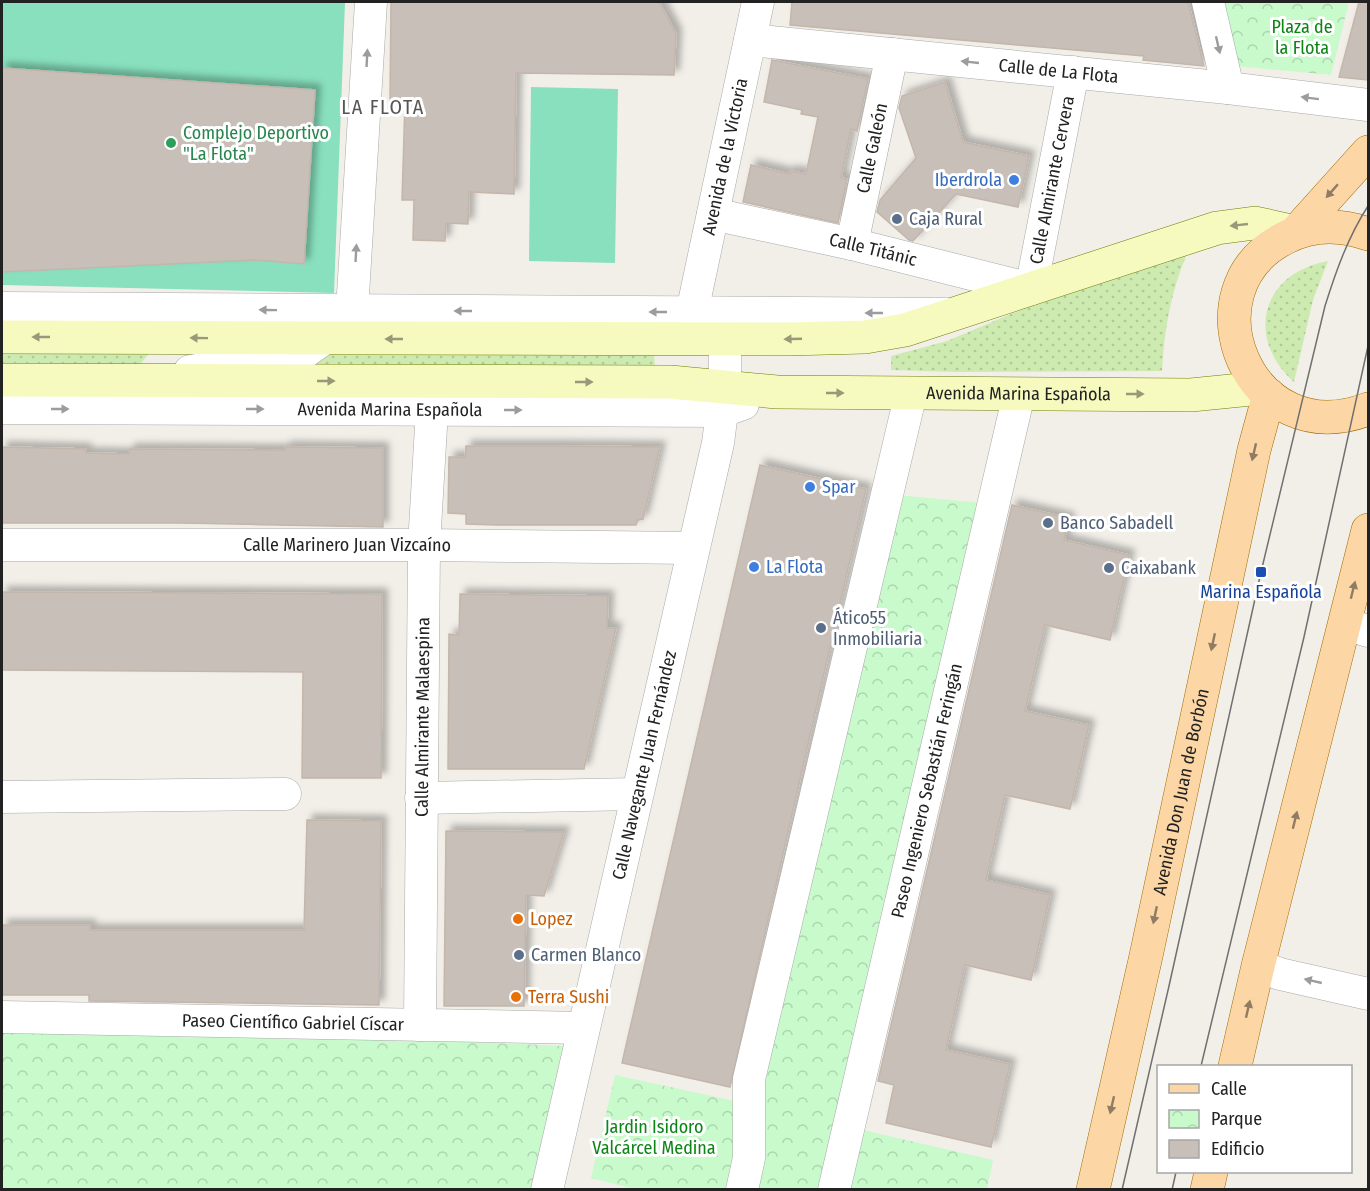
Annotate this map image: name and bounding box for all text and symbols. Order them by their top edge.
park label: Plaza de la Flota [1271,16,1333,59]
one-way arrow [1214,35,1223,54]
one-way arrow [363,48,372,67]
street label: Calle de La Flota [997,54,1120,88]
one-way arrow [961,57,980,67]
street label: Avenida de la Victoria [698,76,753,237]
one-way arrow [1301,93,1320,102]
street label: Calle Almirante Cervera [1025,94,1079,266]
district label: LA FLOTA [341,95,425,119]
street label: Calle Galeón [852,101,892,195]
place label: Complejo Deportivo "La Flota" [183,122,329,165]
marker: Complejo Deportivo "La Flota" [164,136,178,150]
place label: Iberdrola [935,169,1002,191]
marker: Iberdrola [1007,173,1021,187]
one-way arrow [1325,183,1338,199]
place label: Caja Rural [909,208,983,230]
marker: Caja Rural [890,212,904,226]
one-way arrow [1229,220,1248,229]
street label: Calle Titánic [827,228,919,271]
one-way arrow [351,243,360,262]
one-way arrow [258,305,277,315]
one-way arrow [453,306,472,316]
one-way arrow [648,307,667,317]
one-way arrow [864,308,883,318]
one-way arrow [31,332,50,342]
one-way arrow [189,333,208,343]
one-way arrow [384,334,403,344]
one-way arrow [784,334,803,343]
one-way arrow [317,376,336,386]
one-way arrow [575,377,594,387]
street label: Avenida Marina Española [926,382,1111,405]
one-way arrow [826,388,845,397]
one-way arrow [1126,389,1145,399]
street label: Avenida Marina Española [297,398,483,421]
one-way arrow [50,404,69,414]
one-way arrow [245,404,264,414]
one-way arrow [503,405,522,415]
one-way arrow [1248,442,1258,461]
place label: Spar [822,476,856,498]
marker: Spar [803,480,817,494]
place label: Banco Sabadell [1060,512,1173,534]
marker: Banco Sabadell [1041,516,1055,530]
street label: Calle Marinero Juan Vizcaíno [243,534,451,556]
place label: La Flota [766,556,823,578]
place label: Caixabank [1121,557,1196,579]
marker: La Flota [747,560,761,574]
marker: Caixabank [1102,561,1116,575]
marker: Marina Española [1254,565,1268,579]
place label: Marina Española [1200,581,1322,603]
one-way arrow [1349,581,1359,600]
place label: Ático55 Inmobiliaria [833,606,923,650]
street label: Calle Almirante Malaespina [411,617,434,817]
marker: Ático55 Inmobiliaria [814,621,828,635]
one-way arrow [1208,633,1217,652]
street label: Calle Navegante Juan Fernández [607,648,681,882]
street label: Paseo Ingeniero Sebastián Feringán [887,661,967,920]
street label: Avenida Don Juan de Borbón [1148,686,1214,897]
one-way arrow [1290,811,1300,829]
one-way arrow [1149,906,1159,924]
place label: Lopez [530,908,573,930]
marker: Lopez [511,912,525,926]
place label: Carmen Blanco [531,944,641,966]
marker: Carmen Blanco [512,948,526,962]
one-way arrow [1304,976,1322,986]
place label: Terra Sushi [528,986,609,1008]
marker: Terra Sushi [509,990,523,1004]
one-way arrow [1244,1000,1253,1019]
street label: Paseo Científico Gabriel Císcar [182,1009,405,1036]
legend [1157,1065,1352,1173]
text: Calle [1211,1078,1247,1100]
one-way arrow [1107,1096,1116,1115]
text: Parque [1211,1108,1262,1130]
park label: Jardin Isidoro Valcárcel Medina [592,1116,716,1159]
text: Edificio [1211,1138,1264,1160]

